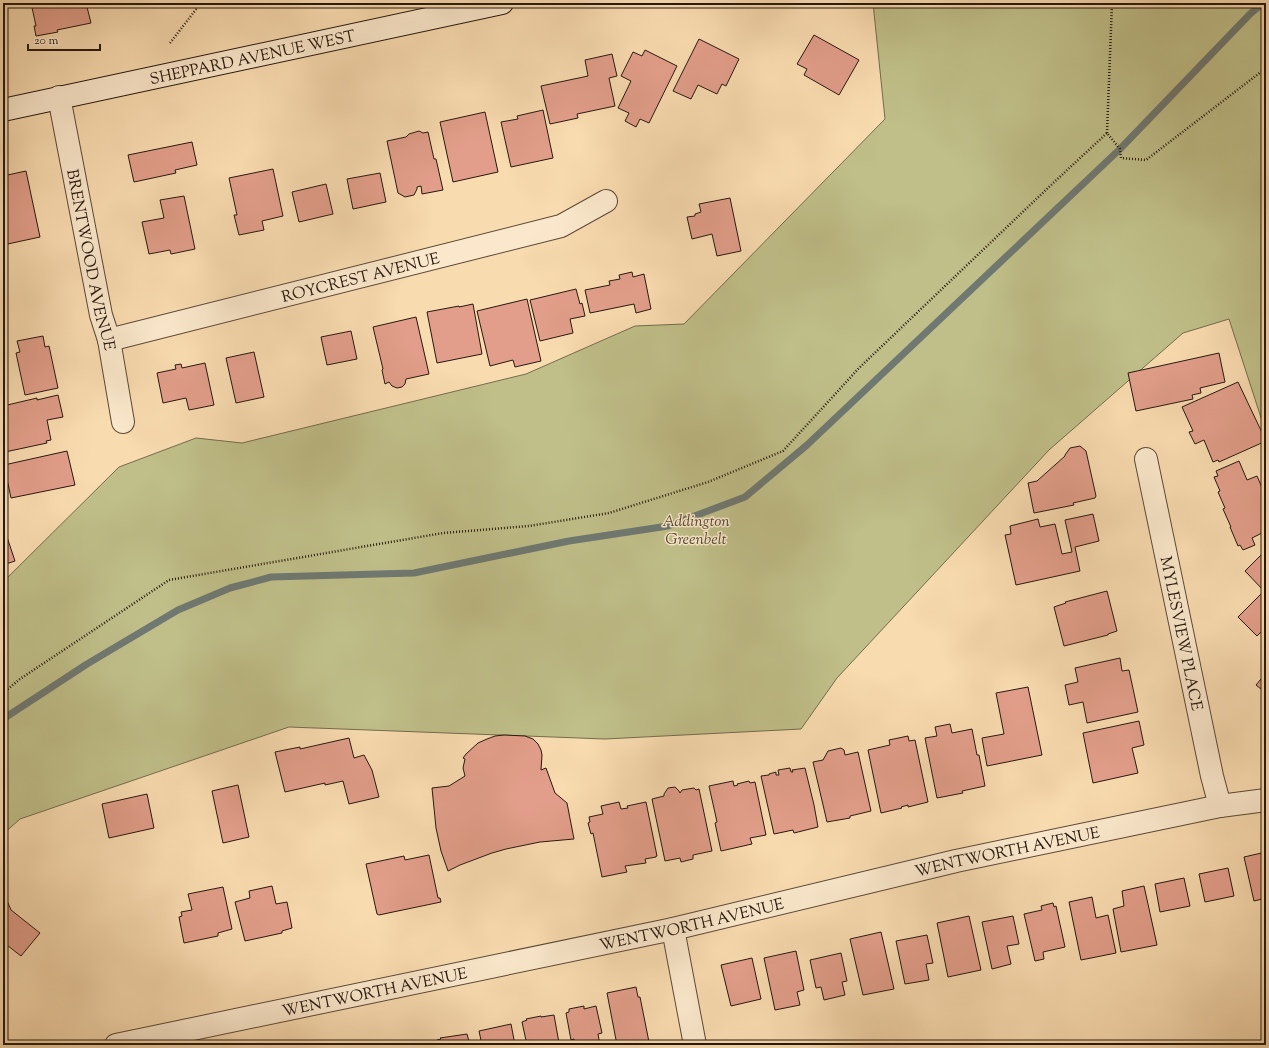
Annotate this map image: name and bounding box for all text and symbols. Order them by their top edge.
scale bar [28,26,100,52]
street label: SHEPPARD AVENUE WEST [148,26,358,92]
text: 20 m [34,32,59,50]
street label: BRENTWOOD AVENUE [59,167,120,353]
street label: ROYCREST AVENUE [279,248,443,310]
park label: Addington Greenbelt [662,511,730,552]
street label: MYLESVIEW PLACE [1153,554,1207,713]
street label: WENTWORTH AVENUE [913,822,1102,885]
street label: WENTWORTH AVENUE [597,894,787,958]
street label: WENTWORTH AVENUE [280,963,470,1024]

